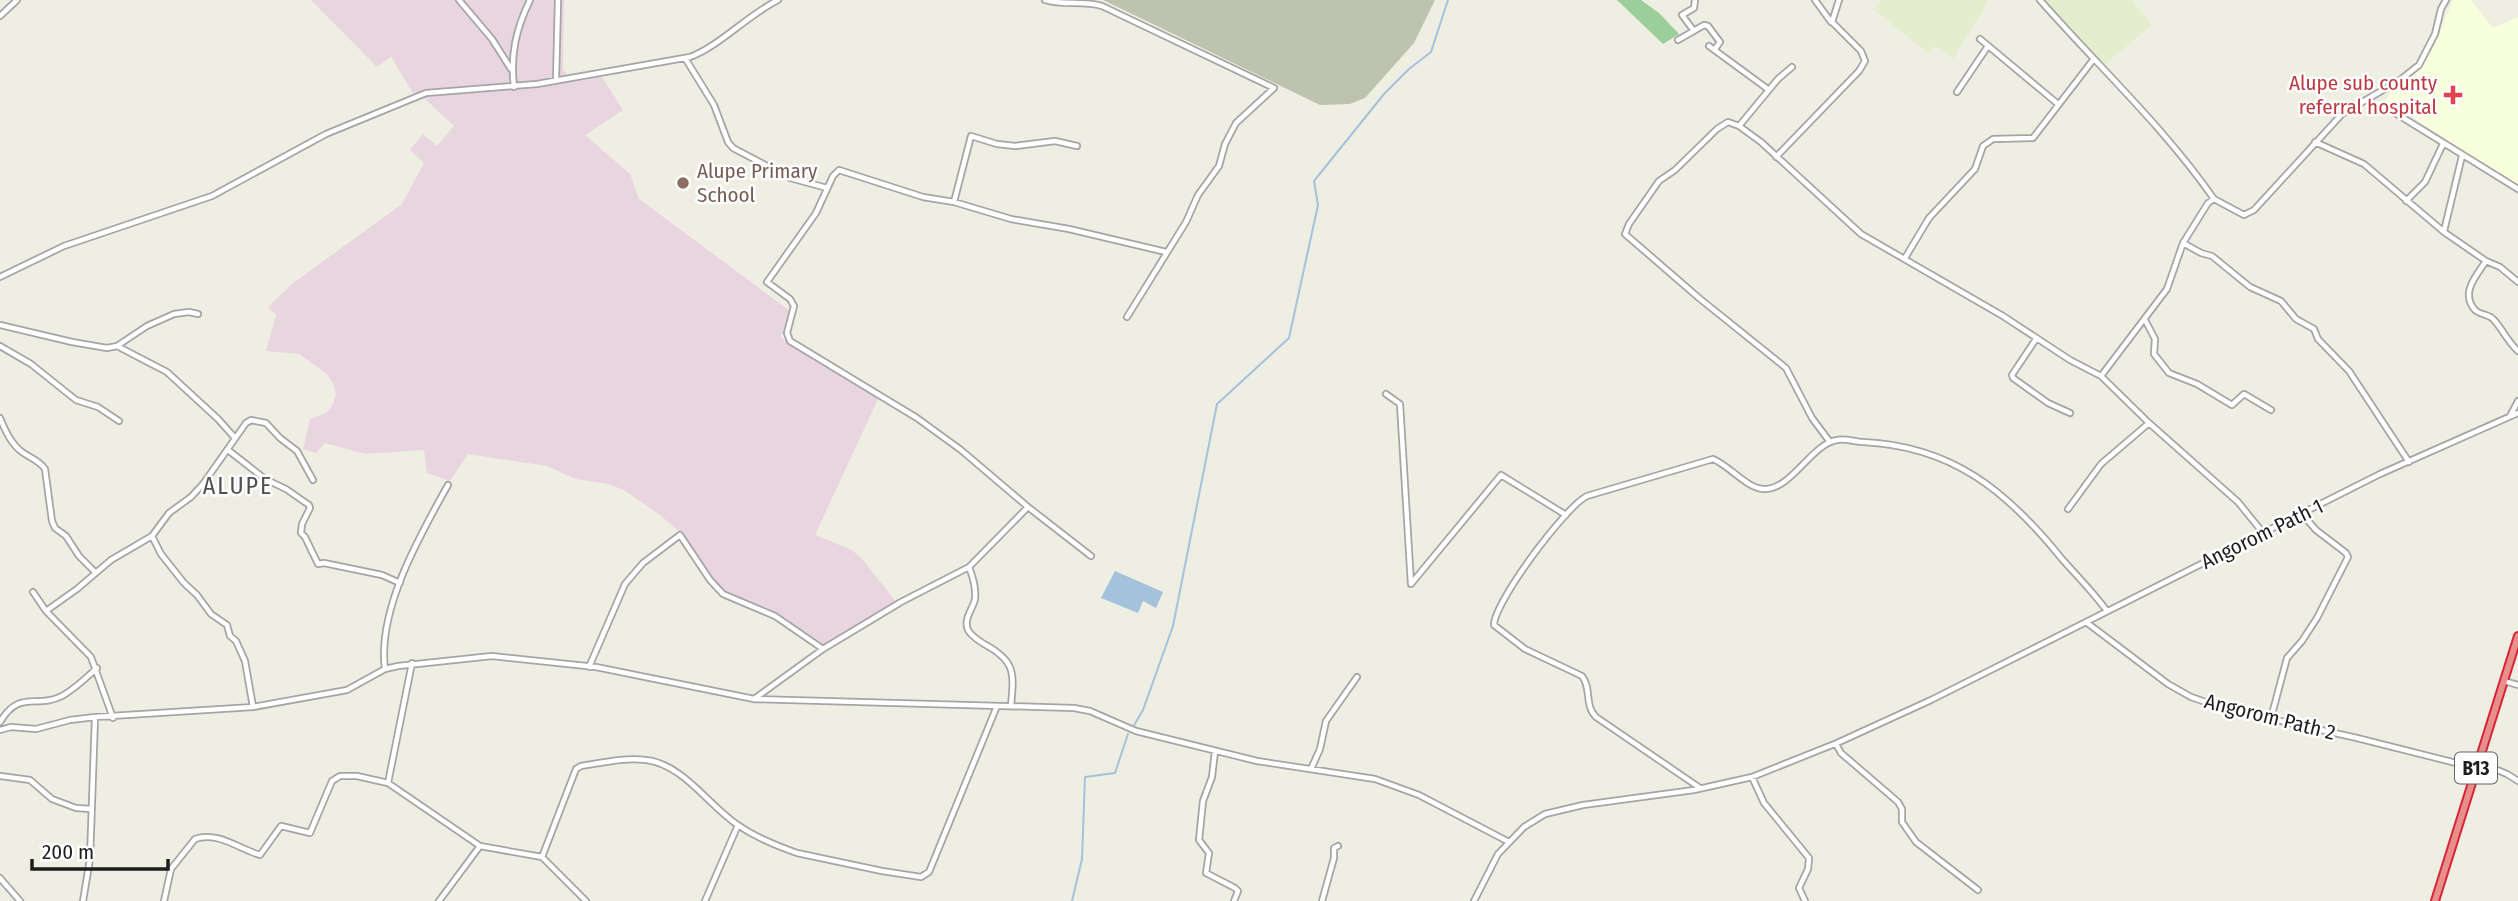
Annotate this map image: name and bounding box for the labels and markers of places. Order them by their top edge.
place label: Alupe sub county referral hospital [2289,70,2438,120]
marker: Alupe sub county referral hospital [2443,85,2463,105]
place label: Alupe Primary School [697,158,818,208]
marker: Alupe Primary School [675,175,691,191]

